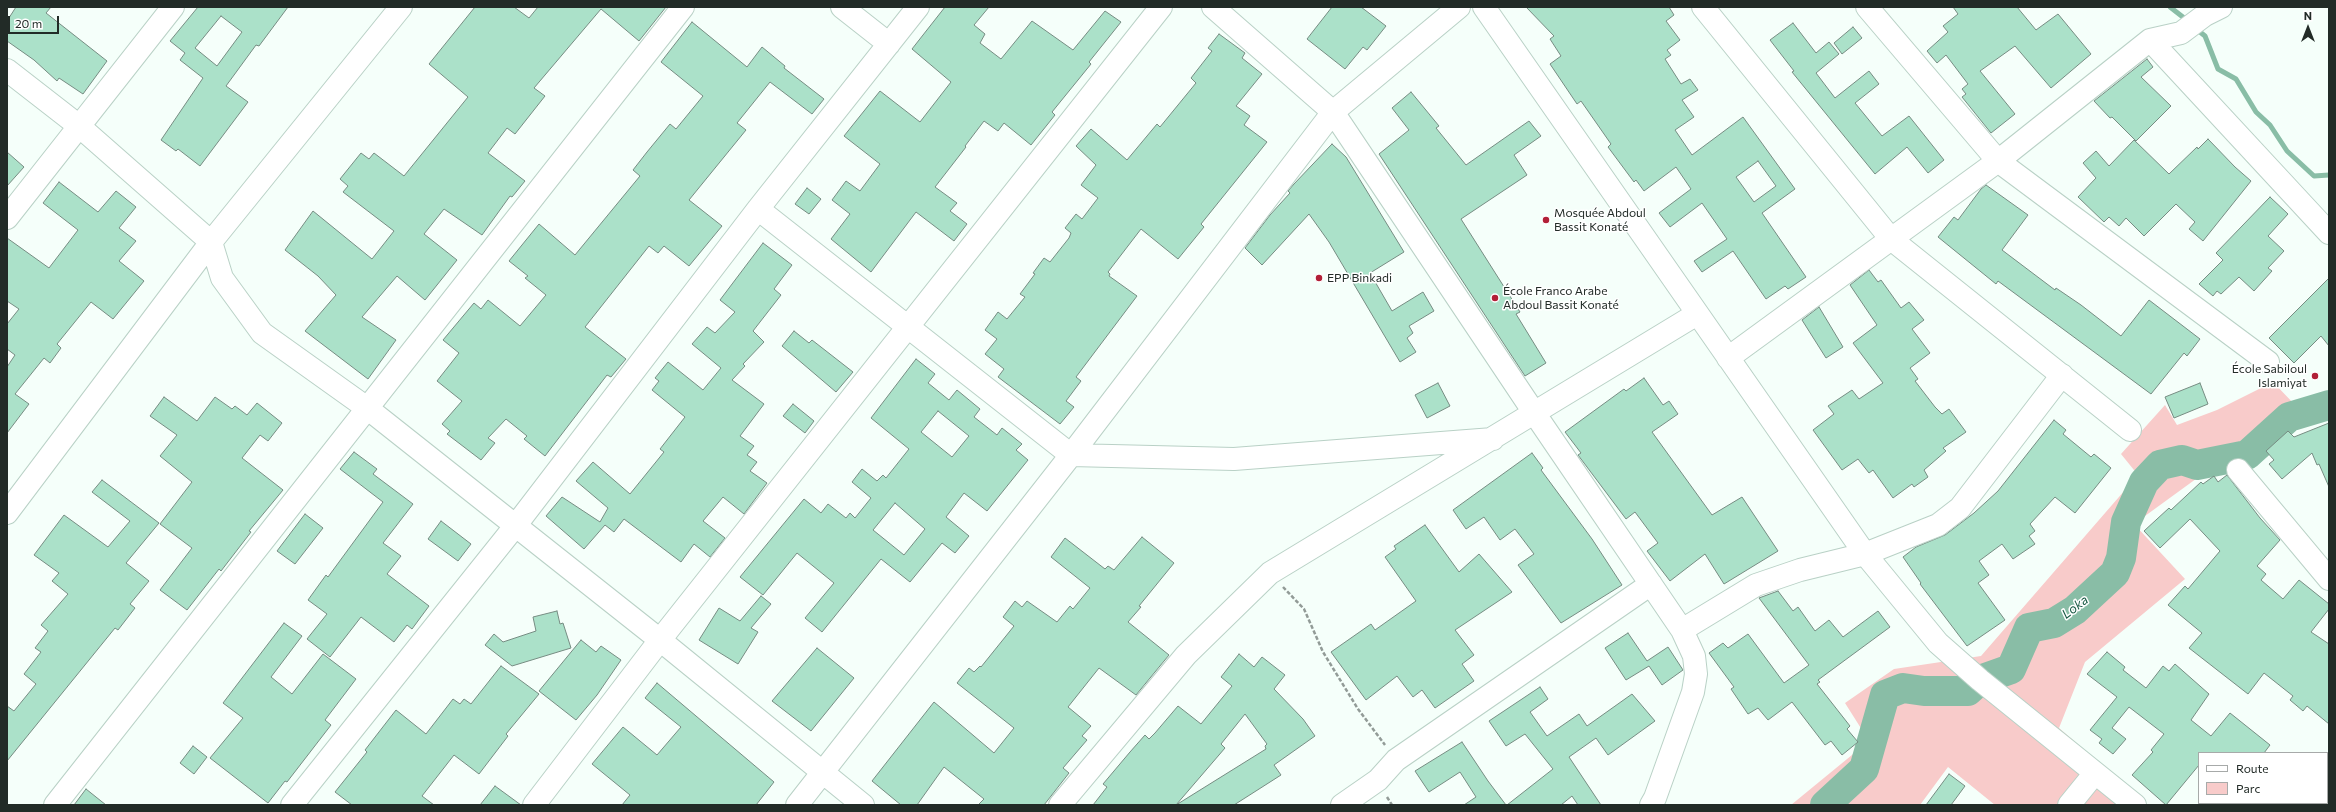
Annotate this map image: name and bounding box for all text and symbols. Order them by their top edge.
scale bar [10,8,61,34]
north arrow [2288,8,2328,48]
text: N [2304,9,2312,22]
text: 20 m [15,16,42,30]
place label: Mosquée Abdoul Bassit Konaté [1554,206,1646,234]
marker: Mosquée Abdoul Bassit Konaté [1541,215,1551,225]
place label: EPP Binkadi [1327,271,1392,285]
marker: EPP Binkadi [1314,273,1324,283]
place label: École Franco Arabe Abdoul Bassit Konaté [1503,284,1619,312]
marker: École Franco Arabe Abdoul Bassit Konaté [1490,293,1500,303]
place label: École Sabiloul Islamiyat [2232,362,2307,390]
marker: École Sabiloul Islamiyat [2310,371,2320,381]
water label: Loka [2059,592,2091,622]
legend [2198,752,2328,804]
text: Route [2236,761,2269,775]
text: Parc [2236,781,2260,795]

